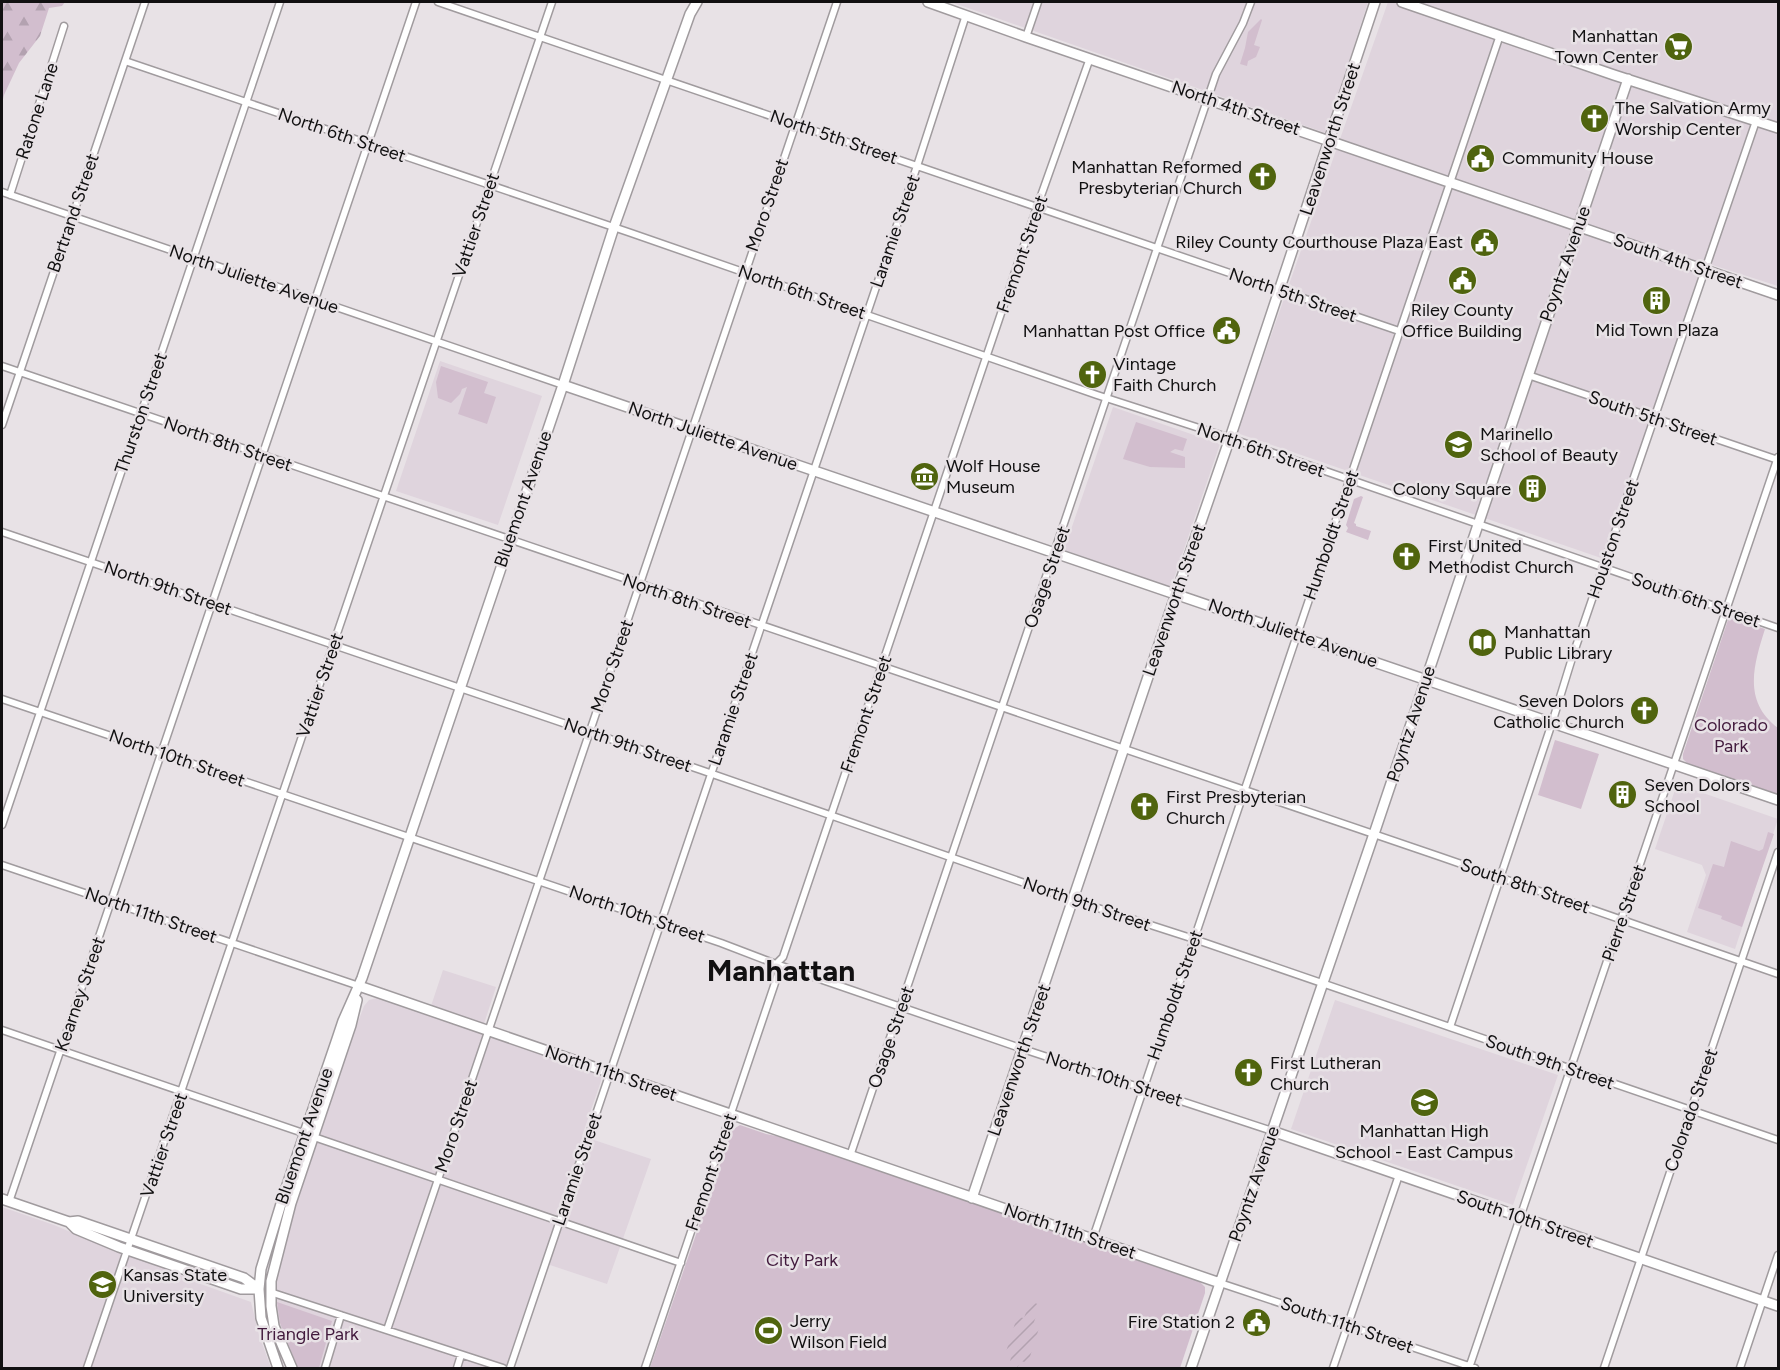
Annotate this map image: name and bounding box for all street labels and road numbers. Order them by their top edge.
street label: Ratone Lane [11,60,63,162]
street label: Leavenworth Street [1295,60,1365,218]
street label: North 4th Street [1169,76,1303,140]
street label: North 6th Street [275,103,409,167]
street label: North 5th Street [767,105,901,169]
street label: Bertrand Street [42,150,104,275]
street label: Moro Street [741,155,793,254]
street label: Vattier Street [448,169,504,280]
street label: Laramie Street [865,171,925,290]
street label: Fremont Street [992,192,1052,316]
street label: Poyntz Avenue [1535,203,1595,325]
street label: South 4th Street [1610,229,1746,294]
street label: North Juliette Avenue [166,240,342,318]
street label: North 6th Street [735,260,869,324]
street label: North 5th Street [1226,263,1360,327]
street label: Thurston Street [110,349,172,476]
street label: South 5th Street [1586,386,1721,450]
street label: North Juliette Avenue [625,397,801,475]
street label: North 8th Street [161,412,295,476]
street label: North 6th Street [1194,418,1328,482]
street label: Bluemont Avenue [489,428,557,570]
street label: Humboldt Street [1298,467,1364,603]
street label: Houston Street [1582,476,1644,601]
street label: Leavenworth Street [1138,521,1210,679]
street label: Osage Street [1019,523,1075,631]
street label: North 9th Street [101,556,235,620]
street label: South 6th Street [1629,568,1763,632]
street label: North 8th Street [620,569,754,633]
street label: North Juliette Avenue [1205,594,1381,672]
street label: Moro Street [586,616,638,715]
street label: Vattier Street [292,629,348,740]
street label: Laramie Street [703,649,763,768]
street label: Fremont Street [836,652,896,776]
street label: Poyntz Avenue [1382,663,1440,785]
street label: North 9th Street [561,713,695,777]
street label: North 10th Street [106,724,248,792]
street label: South 8th Street [1457,854,1593,919]
street label: Pierre Street [1597,861,1651,964]
street label: North 9th Street [1020,872,1154,936]
street label: North 10th Street [566,880,708,948]
street label: North 11th Street [82,882,220,948]
street label: Humboldt Street [1142,927,1208,1063]
street label: Kearney Street [50,934,110,1054]
street label: Leavenworth Street [983,981,1055,1139]
street label: Osage Street [863,983,919,1091]
street label: South 9th Street [1483,1030,1617,1094]
street label: North 11th Street [542,1040,680,1106]
street label: Colorado Street [1660,1045,1722,1175]
street label: North 10th Street [1043,1047,1185,1112]
street label: Bluemont Avenue [270,1065,338,1207]
street label: Moro Street [430,1076,482,1175]
street label: Vattier Street [136,1089,192,1200]
street label: Laramie Street [547,1109,607,1228]
street label: Fremont Street [681,1110,741,1234]
street label: Poyntz Avenue [1224,1123,1284,1245]
street label: South 10th Street [1454,1185,1597,1253]
street label: North 11th Street [1001,1198,1139,1264]
street label: South 11th Street [1278,1292,1417,1358]

